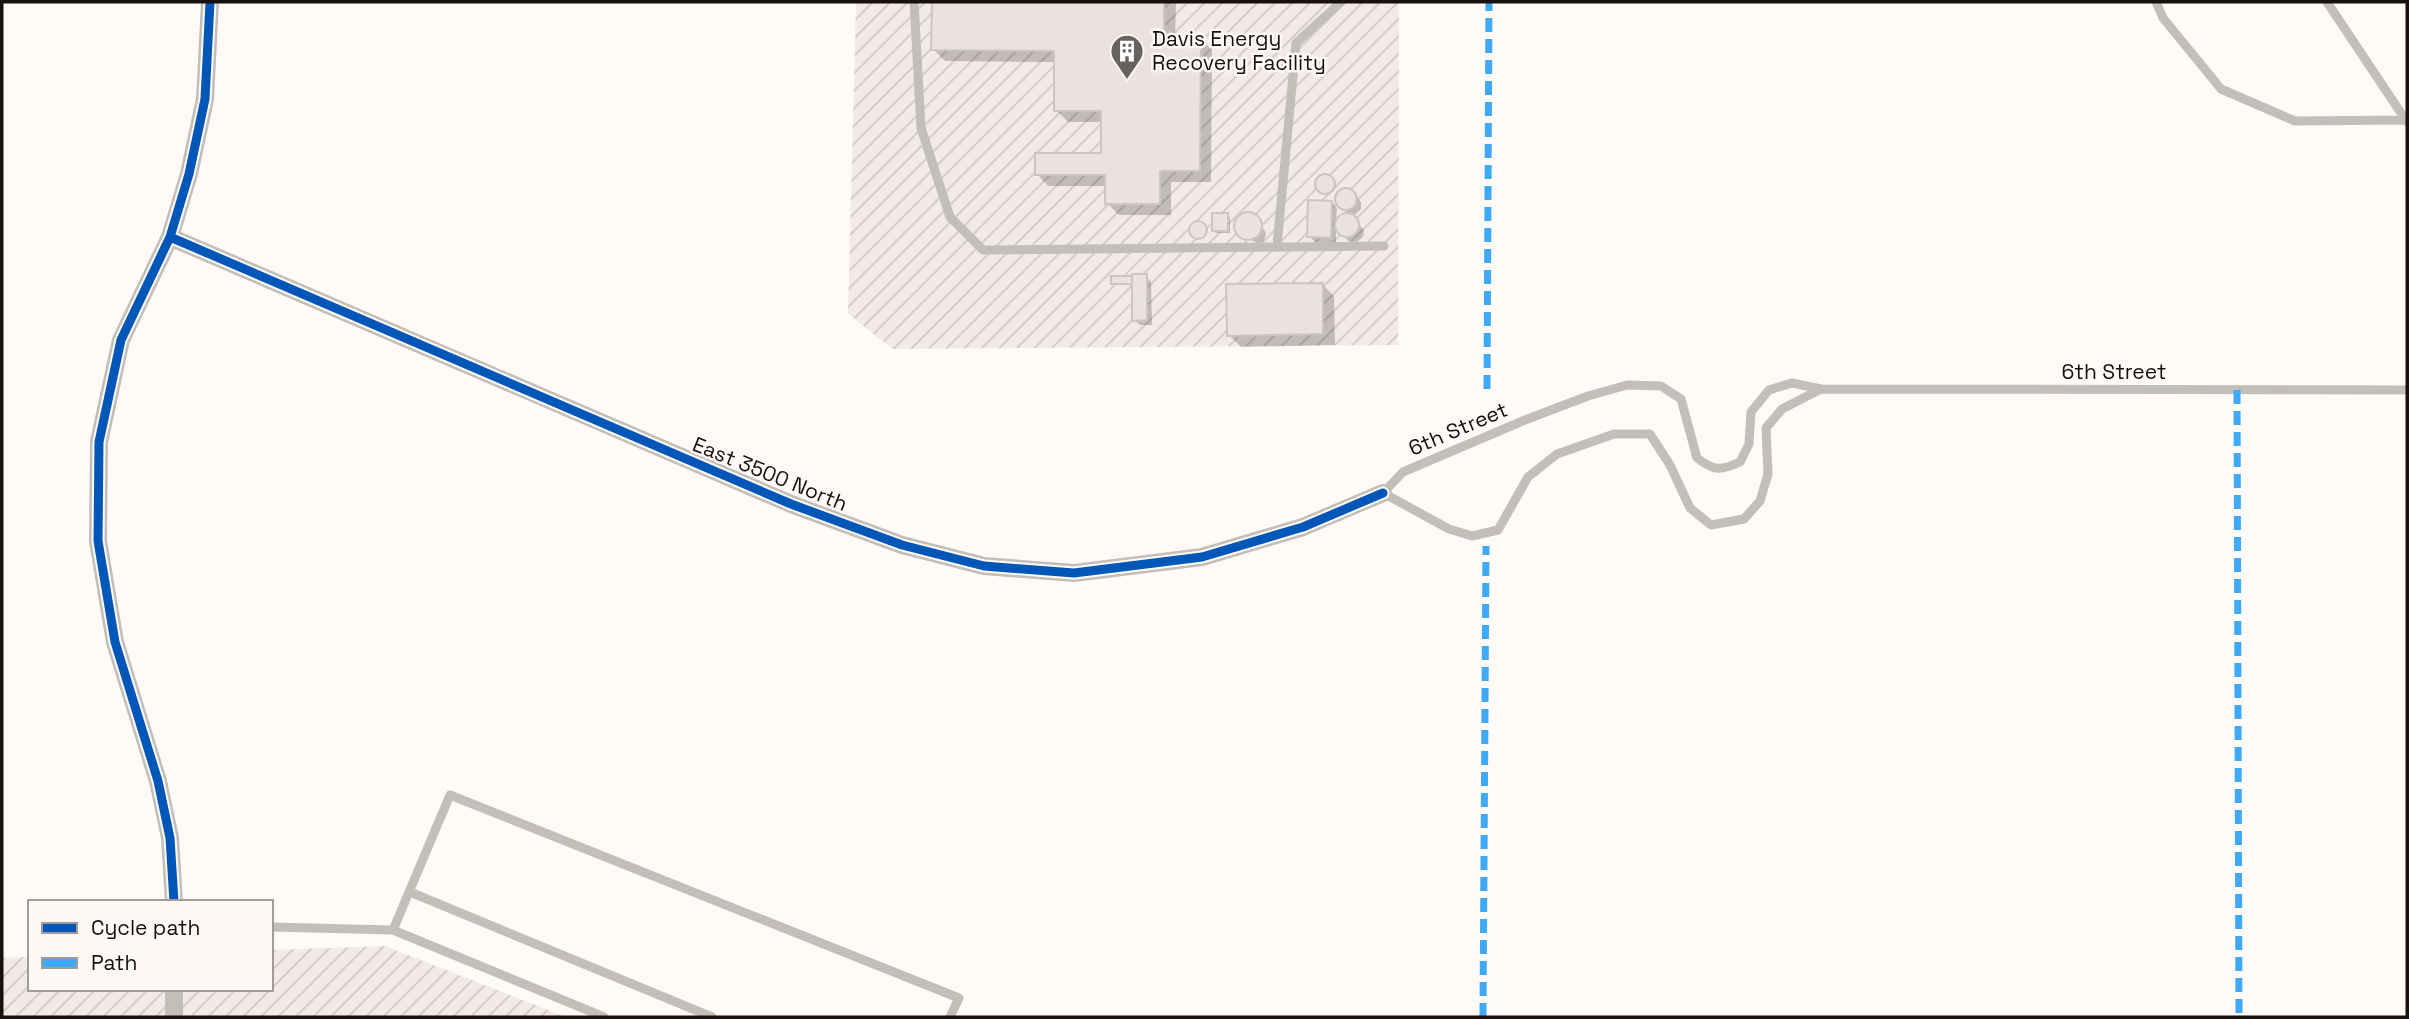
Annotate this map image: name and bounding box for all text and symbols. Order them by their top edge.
place label: Davis Energy Recovery Facility [1152,25,1326,76]
building icon: Davis Energy Recovery Facility [1108,32,1146,81]
street label: 6th Street [2062,358,2166,385]
street label: 6th Street [1404,396,1511,461]
street label: East 3500 North [689,430,852,517]
legend [28,900,273,991]
text: Cycle path [91,914,200,941]
text: Path [91,949,137,976]

